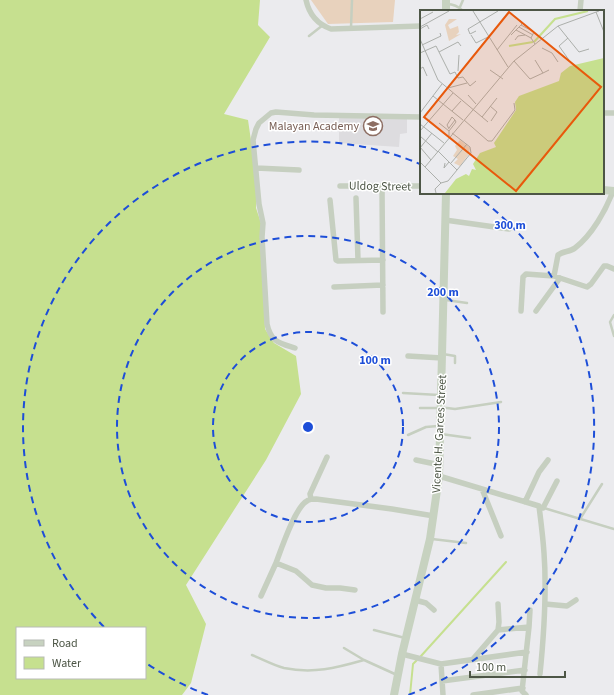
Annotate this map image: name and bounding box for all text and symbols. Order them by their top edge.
inset map [420,10,604,194]
school or university icon: Malayan Academy [362,115,384,137]
place label: Malayan Academy [269,118,359,135]
street label: Uldog Street [349,177,411,196]
text: 300 m [494,217,526,234]
text: 200 m [427,284,459,301]
text: 100 m [359,352,391,369]
street label: Vicente H. Garces Street [428,374,451,494]
centre of rings [301,420,315,434]
legend [16,627,146,679]
text: Road [52,635,78,652]
scale bar [470,653,565,679]
text: Water [52,655,82,672]
text: 100 m [476,659,506,676]

